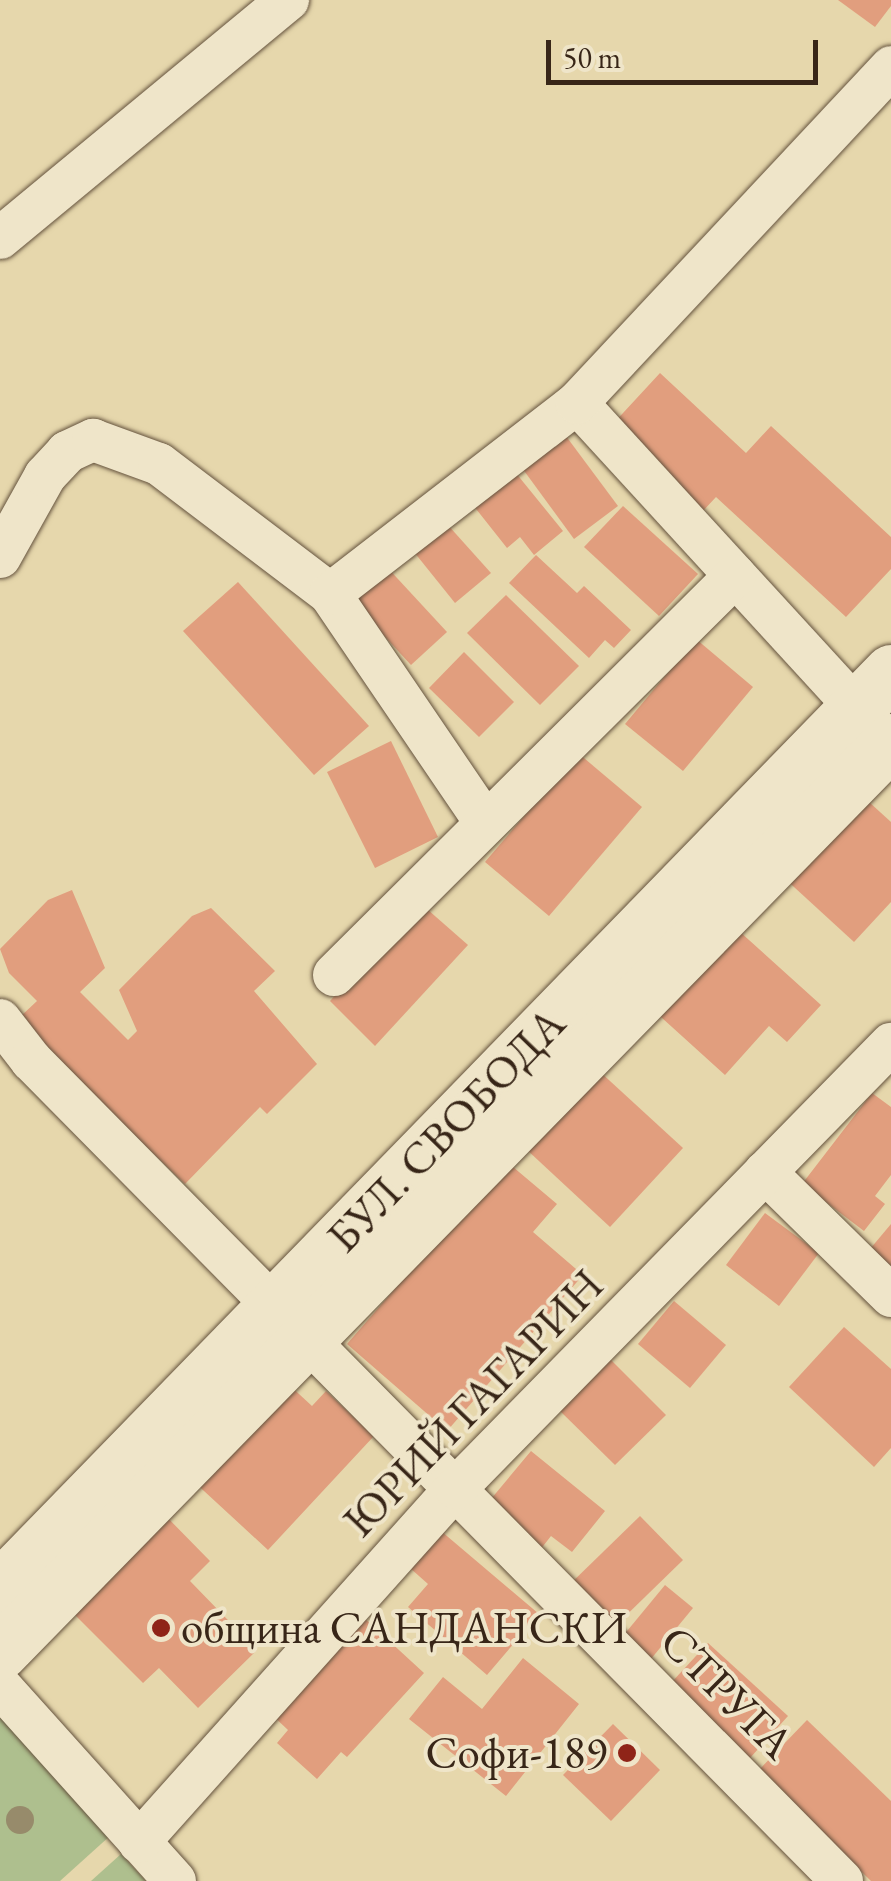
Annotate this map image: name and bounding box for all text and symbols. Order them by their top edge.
scale bar [551,20,824,82]
text: 50 m [563,38,621,77]
street label: БУЛ. СВОБОДА [316,997,576,1263]
street label: ЮРИЙ ГАГАРИН [332,1258,614,1548]
place label: община САНДАНСКИ [181,1601,627,1655]
street label: СТРУГА [649,1614,805,1770]
marker: община САНДАНСКИ [150,1617,172,1639]
place label: Софи-189 [426,1726,607,1780]
marker: Софи-189 [616,1742,638,1764]

